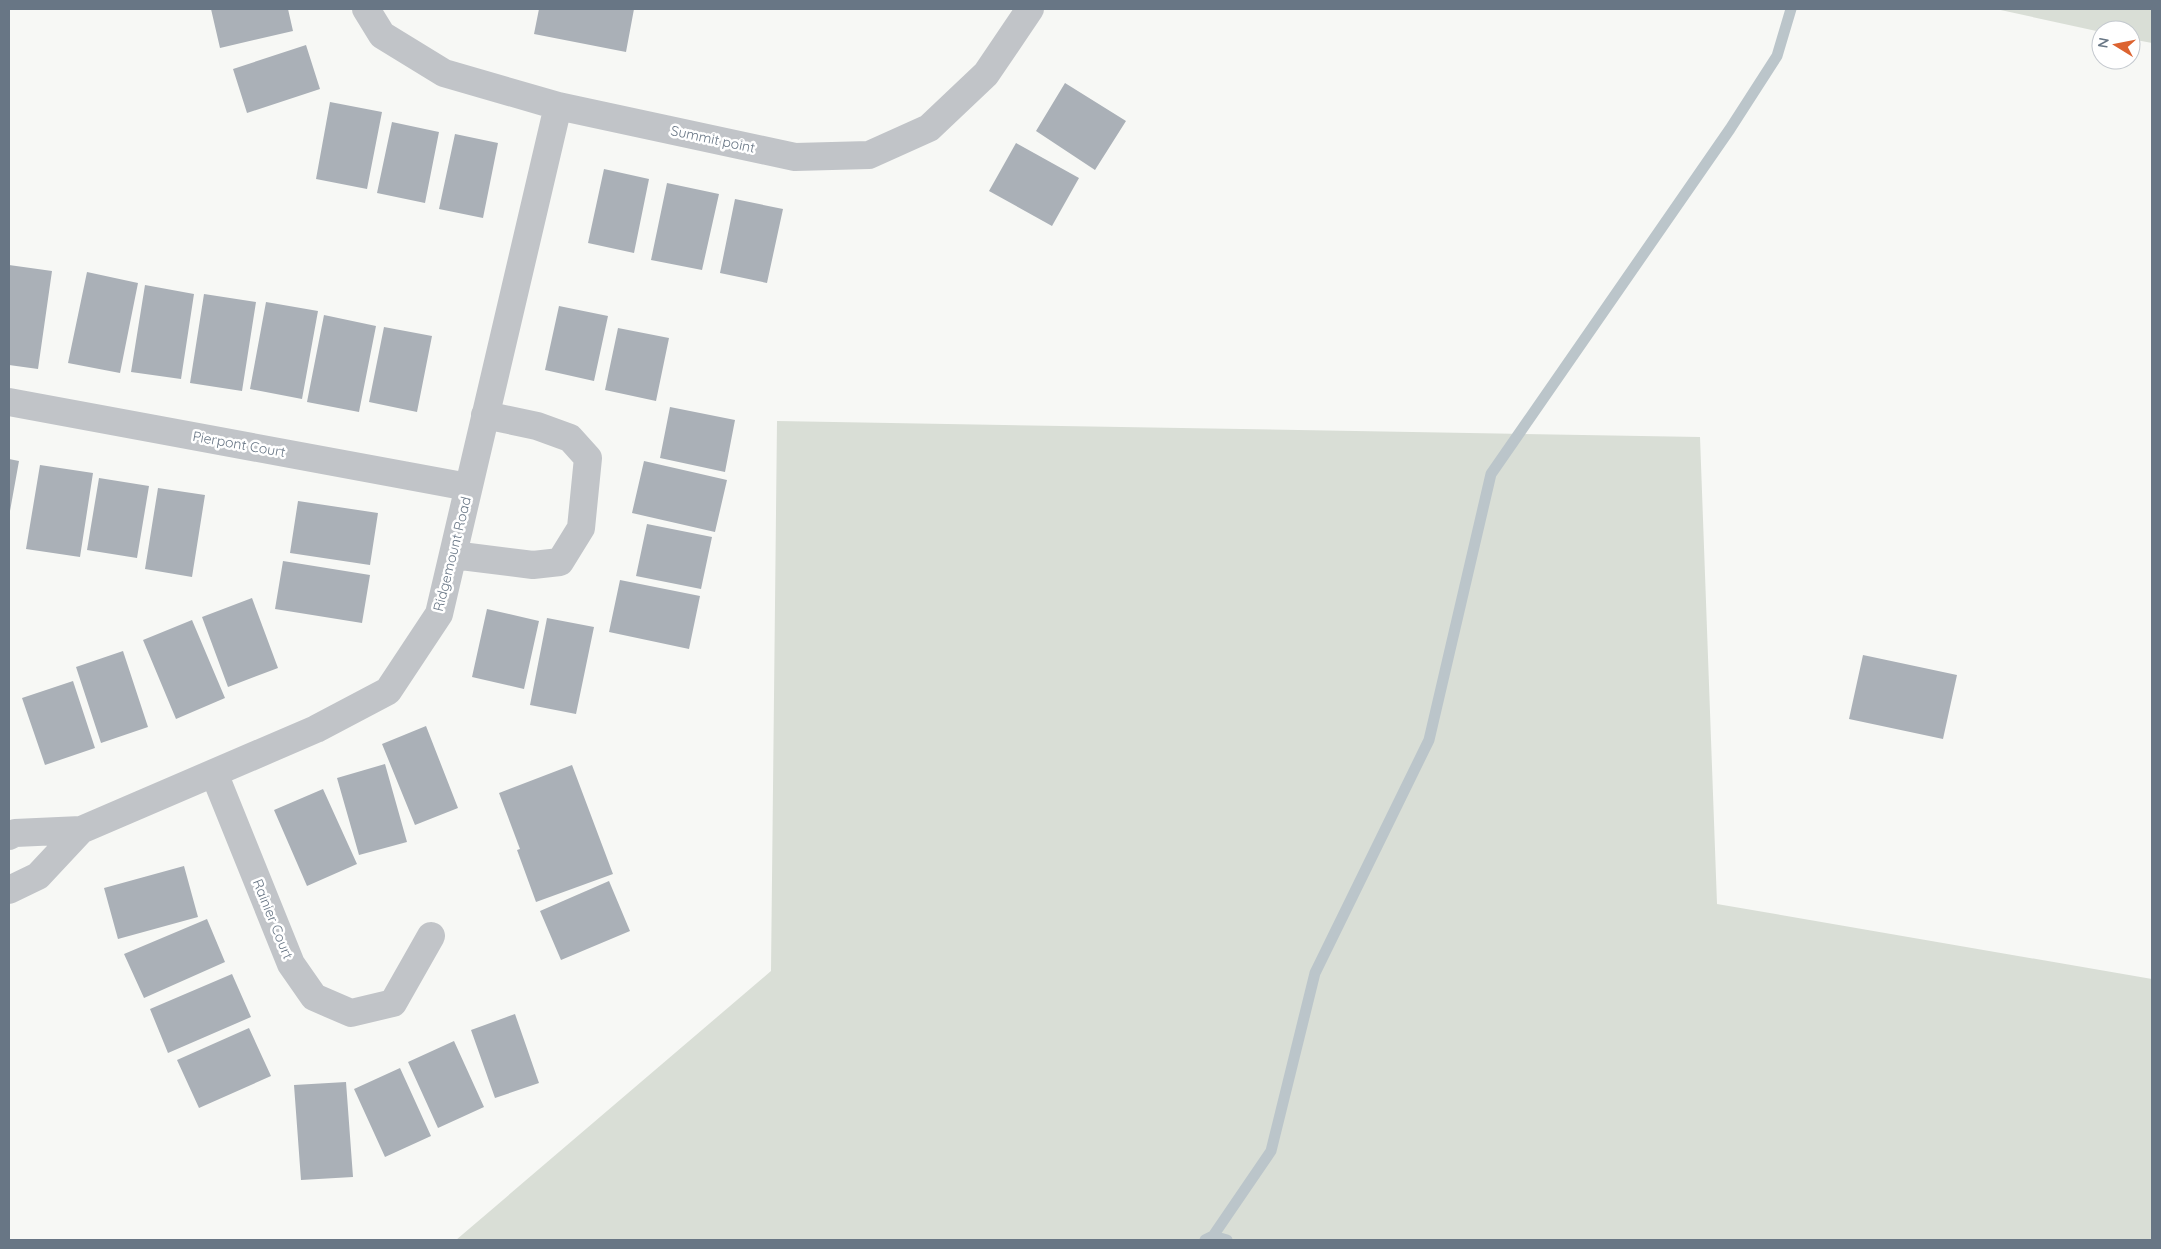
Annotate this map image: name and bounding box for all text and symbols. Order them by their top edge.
north arrow [2091,20,2141,70]
text: N [2093,36,2113,49]
street label: Summit point [669,121,757,157]
street label: Pierpont Court [191,427,287,461]
street label: Ridgemount Road [429,495,475,613]
street label: Rainier Court [249,876,297,962]

